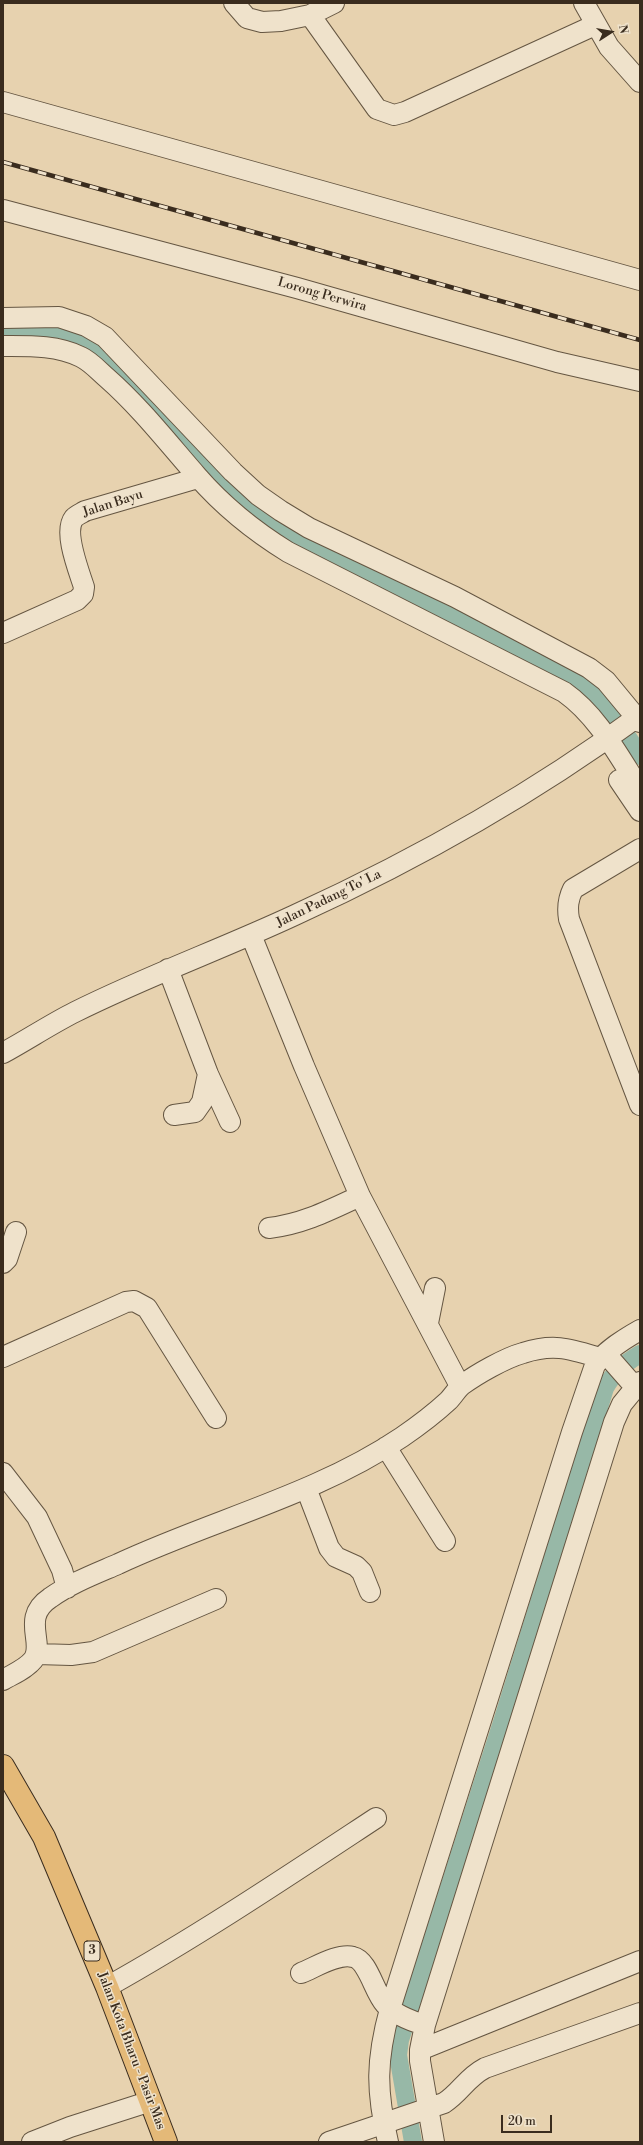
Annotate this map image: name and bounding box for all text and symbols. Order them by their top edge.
north arrow [591,12,631,52]
text: N [615,24,630,35]
street label: Lorong Perwira [276,275,368,315]
street label: Jalan Bayu [81,487,145,521]
street label: Jalan Padang To' La [274,867,384,931]
road number: 3 [84,1941,100,1961]
street label: Jalan Kota Bharu - Pasir Mas [94,1970,168,2132]
scale bar [503,2107,554,2133]
text: 20 m [508,2114,536,2129]

